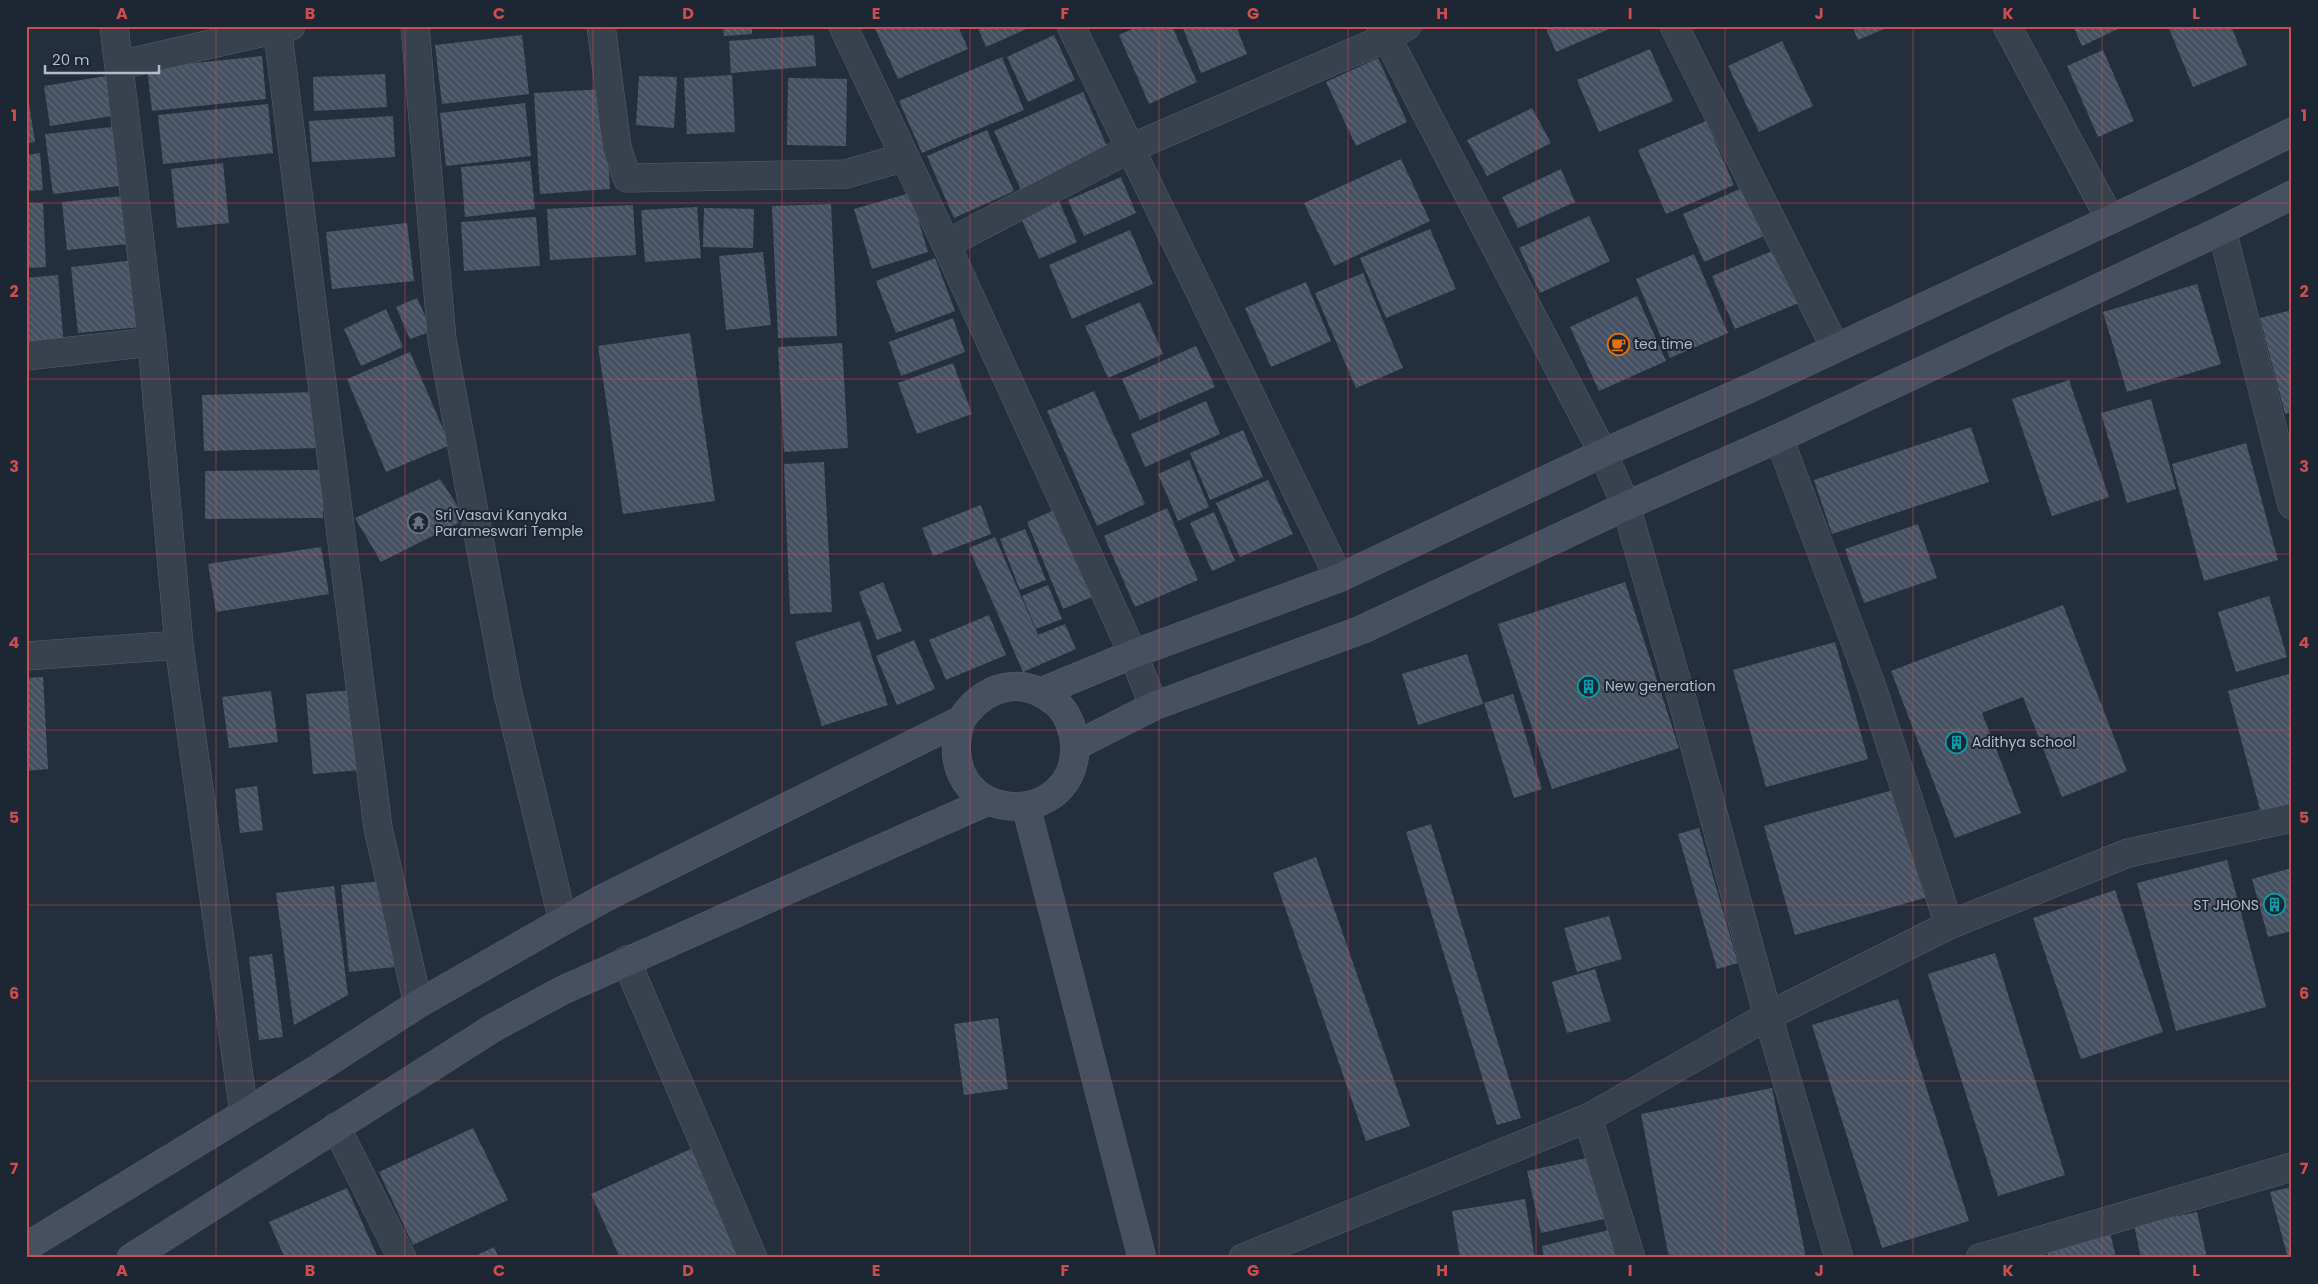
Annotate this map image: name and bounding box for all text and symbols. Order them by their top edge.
text: A [116,2,128,25]
text: B [305,2,315,25]
text: C [493,2,505,25]
text: D [682,2,694,25]
text: E [872,2,880,25]
text: F [1061,2,1070,25]
text: G [1247,2,1259,25]
text: H [1436,2,1448,25]
text: I [1628,2,1632,25]
text: J [1814,2,1824,25]
text: K [2002,2,2014,25]
text: L [2192,2,2200,25]
scale bar [45,42,159,74]
text: 20 m [52,49,90,70]
text: 1 [11,104,17,127]
text: 1 [2301,104,2307,127]
text: 2 [9,280,19,303]
text: 2 [2299,280,2309,303]
cafe icon: tea time [1606,332,1630,356]
place label: tea time [1634,334,1693,354]
text: 3 [9,455,19,478]
text: 3 [2299,455,2309,478]
place label: Sri Vasavi Kanyaka Parameswari Temple [435,505,584,541]
temple icon: Sri Vasavi Kanyaka Parameswari Temple [407,511,431,535]
text: 4 [9,631,20,654]
text: 4 [2299,631,2310,654]
building icon: New generation [1577,674,1601,698]
place label: New generation [1605,676,1716,696]
building icon: Adithya school [1944,730,1968,754]
place label: Adithya school [1972,732,2076,752]
text: 5 [9,806,19,829]
text: 5 [2299,806,2309,829]
building icon: ST JHONS [2263,893,2287,917]
place label: ST JHONS [2193,895,2259,915]
text: 6 [9,982,19,1005]
text: 6 [2299,982,2309,1005]
text: 7 [10,1157,19,1180]
text: 7 [2300,1157,2309,1180]
text: A [116,1259,128,1282]
text: B [305,1259,315,1282]
text: C [493,1259,505,1282]
text: D [682,1259,694,1282]
text: E [872,1259,880,1282]
text: F [1061,1259,1070,1282]
text: G [1247,1259,1259,1282]
text: H [1436,1259,1448,1282]
text: I [1628,1259,1632,1282]
text: J [1814,1259,1824,1282]
text: K [2002,1259,2014,1282]
text: L [2192,1259,2200,1282]

